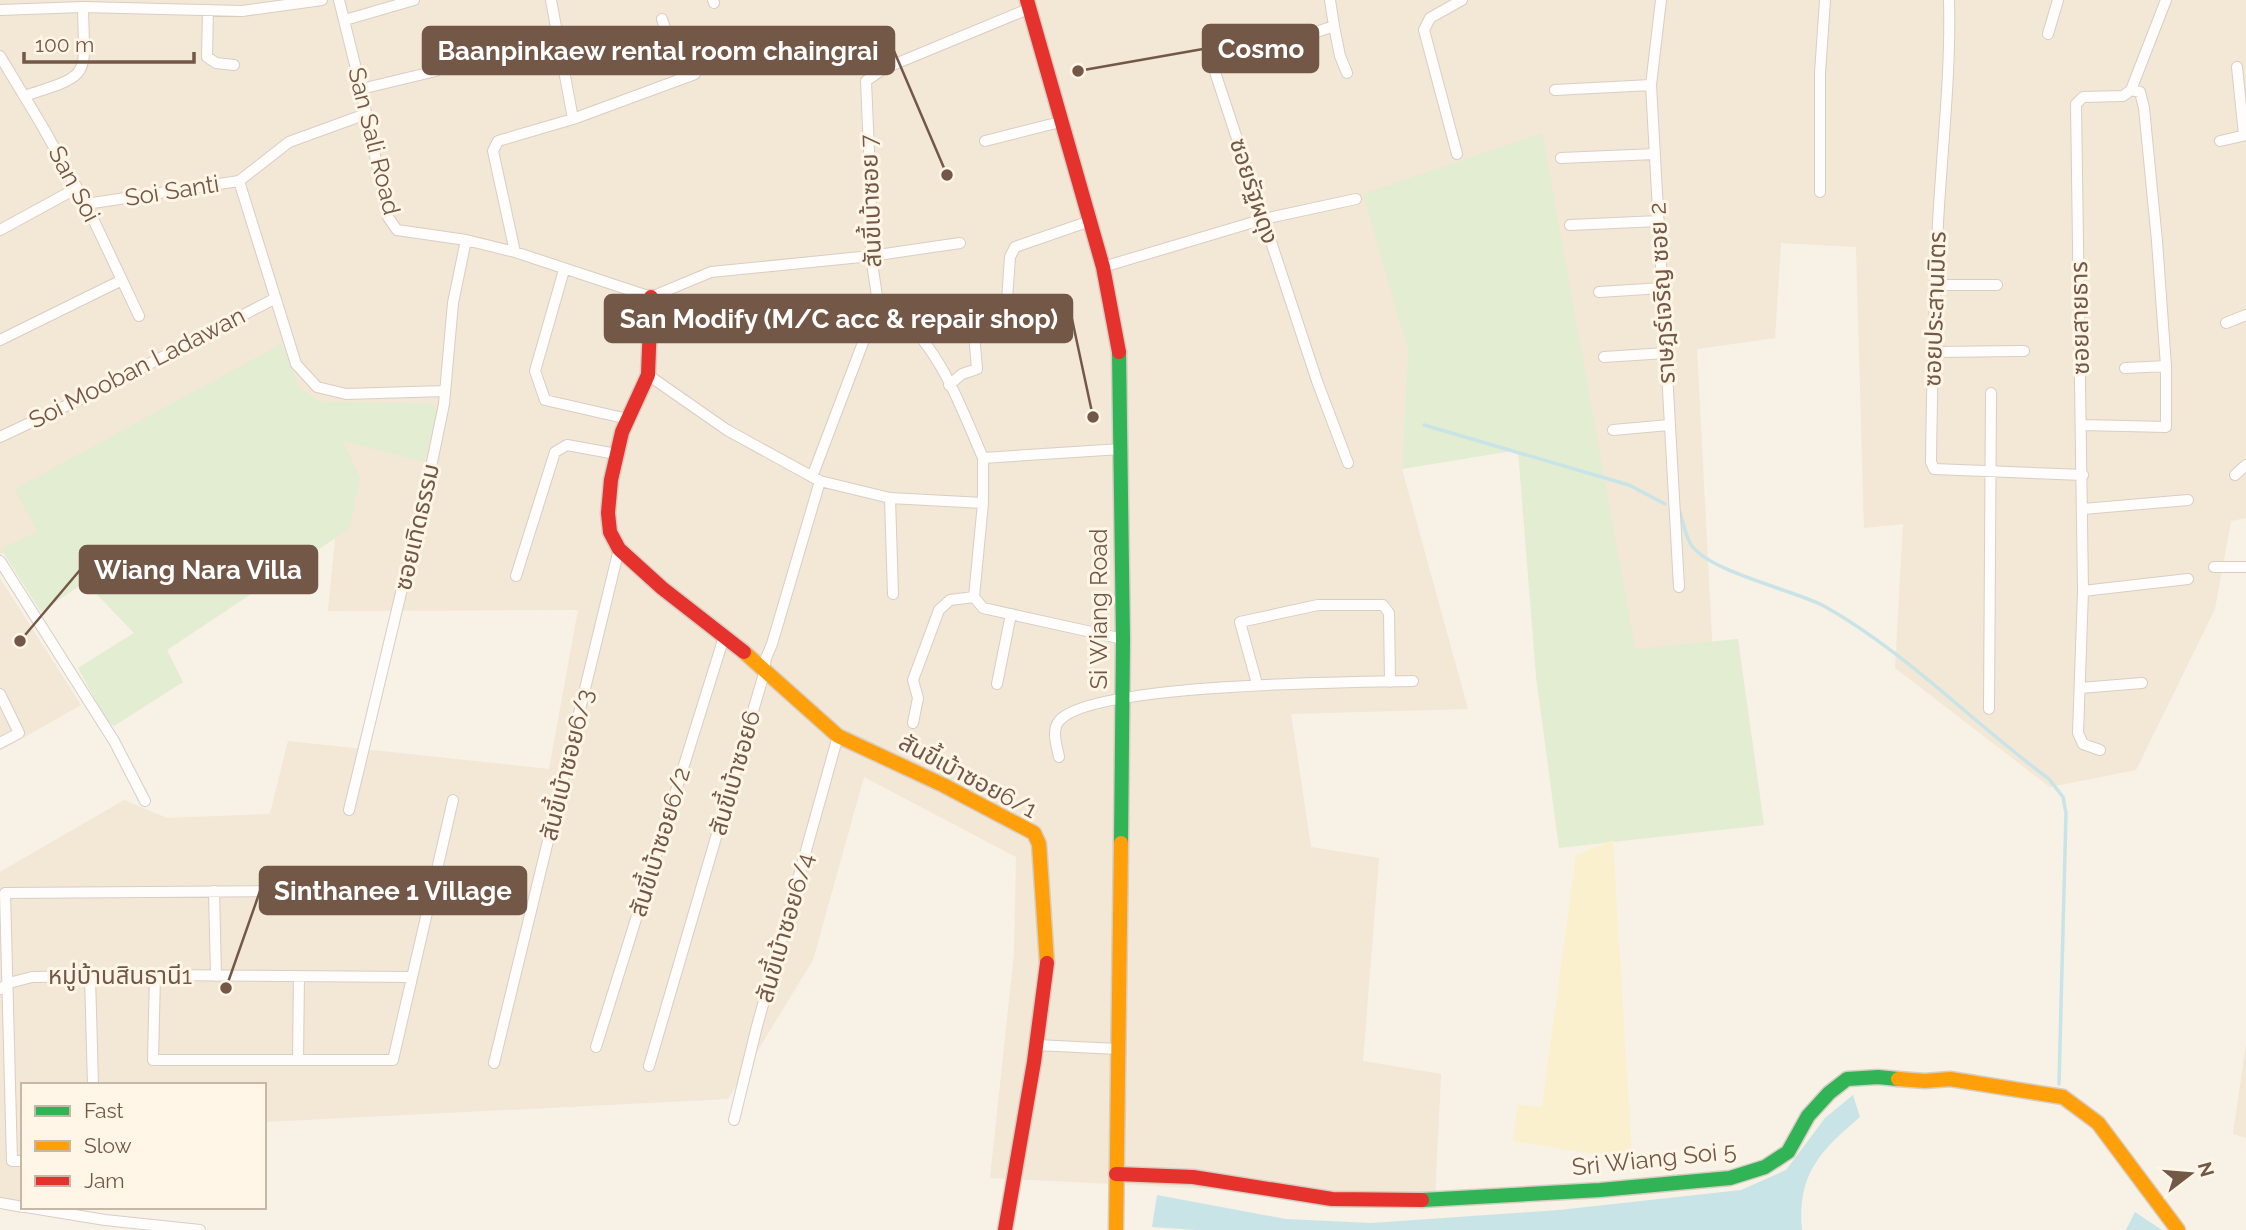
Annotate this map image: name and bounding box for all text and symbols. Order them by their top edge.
scale bar [24,21,194,65]
callout: Cosmo [1203,25,1318,72]
callout: Baanpinkaew rental room chaingrai [423,27,894,74]
text: 100 m [35,32,94,57]
text: Cosmo [1218,34,1304,64]
text: Baanpinkaew rental room chaingrai [437,36,879,66]
street label: San Sali Road [342,64,407,218]
street label: สันขี้เบ้าซอย 7 [852,134,887,268]
street label: ซอยรัฐผดุง [1223,134,1285,248]
street label: San Soi [42,141,106,227]
street label: Soi Santi [123,169,221,212]
street label: ราษฎร์เจริญ ซอย 2 [1642,201,1681,385]
street label: ซอยประสานมิตร [1917,231,1952,387]
street label: ซอยสายธาร [2064,261,2095,375]
callout: San Modify (M/C acc & repair shop) [605,295,1072,342]
street label: Soi Mooban Ladawan [24,300,250,435]
text: San Modify (M/C acc & repair shop) [620,304,1058,334]
street label: ซอยเทิดธรรม [388,461,445,593]
street label: Si Wiang Road [1084,528,1113,690]
callout: Wiang Nara Villa [80,546,317,593]
text: Wiang Nara Villa [94,555,302,585]
street label: สันขี้เบ้าซอย6/3 [532,686,599,844]
street label: สันขี้เบ้าซอย6 [701,707,766,839]
street label: สันขี้เบ้าซอย6/1 [894,725,1043,824]
street label: สันขี้เบ้าซอย6/2 [621,763,696,920]
street label: สันขี้เบ้าซอย6/4 [747,849,820,1006]
callout: Sinthanee 1 Village [260,867,526,914]
text: Sinthanee 1 Village [274,876,512,906]
street label: หมู่บ้านสินธานี1 [48,961,192,991]
legend [21,1083,266,1209]
text: Fast [84,1098,124,1123]
text: Slow [84,1133,132,1158]
street label: Sri Wiang Soi 5 [1570,1135,1738,1182]
north arrow [2155,1139,2225,1209]
text: N [2194,1159,2219,1179]
text: Jam [84,1168,125,1193]

